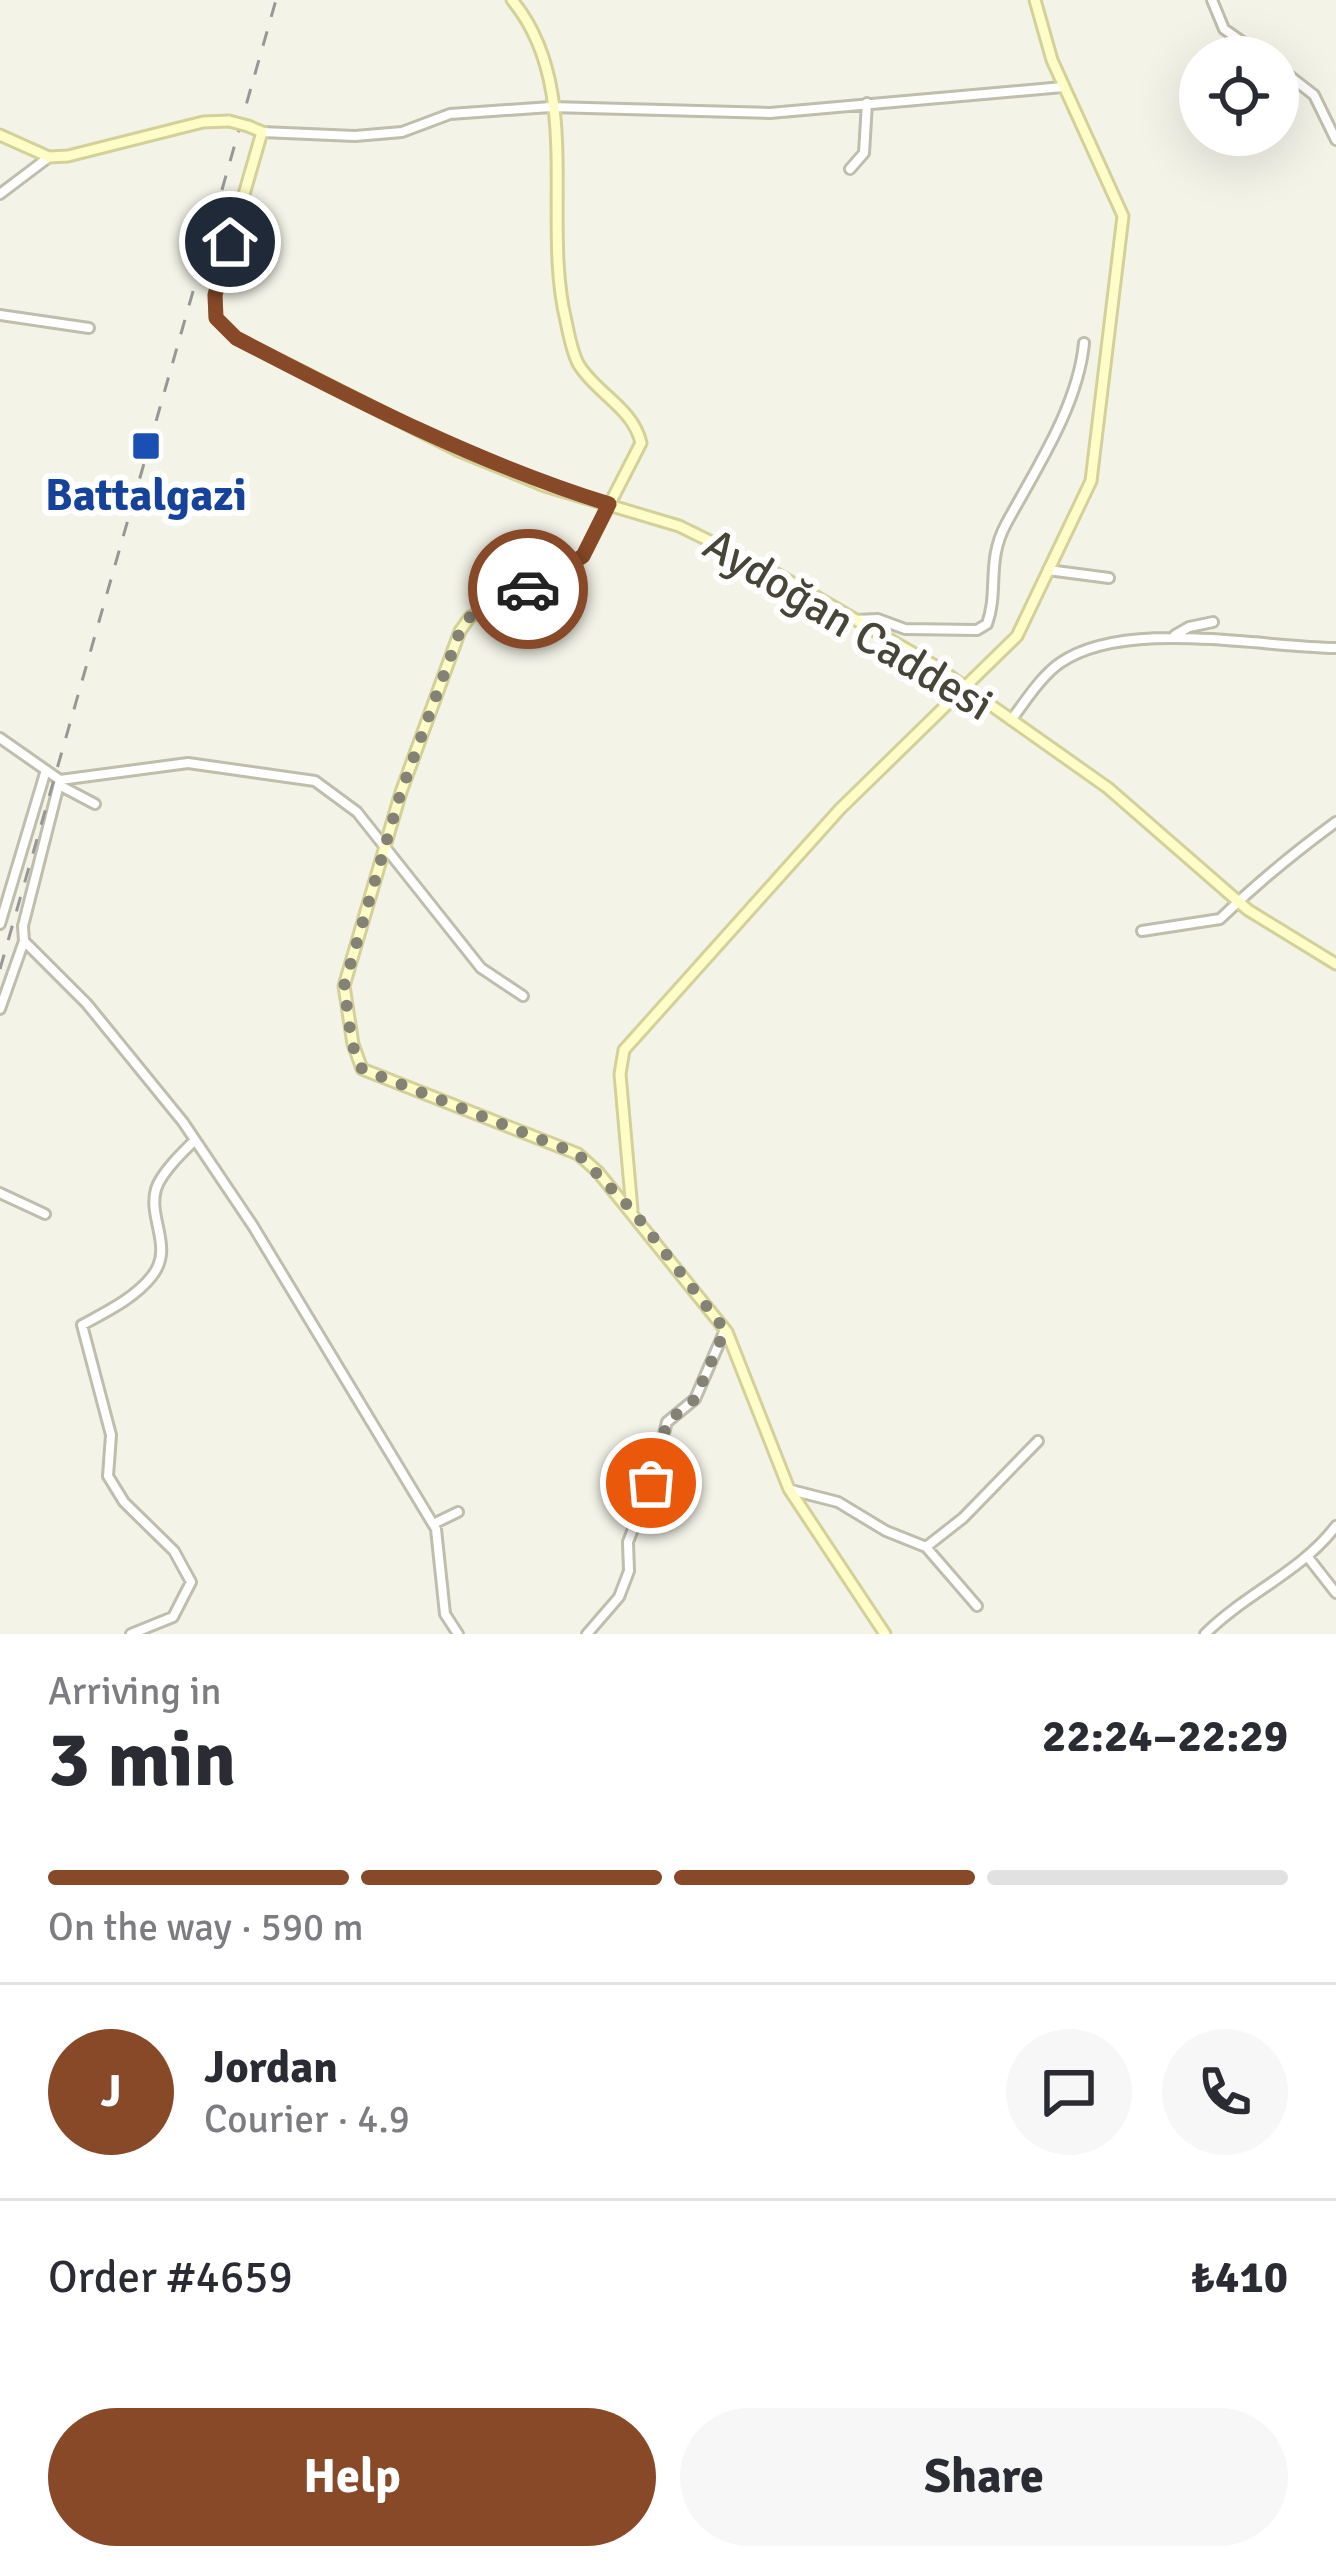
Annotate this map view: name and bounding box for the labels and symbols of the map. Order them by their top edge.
pin [179,191,281,293]
marker: Battalgazi [130,430,162,462]
place label: Battalgazi [45,468,247,523]
street label: Aydoğan Caddesi [693,517,1003,733]
courier [468,529,588,649]
pin [600,1432,702,1534]

